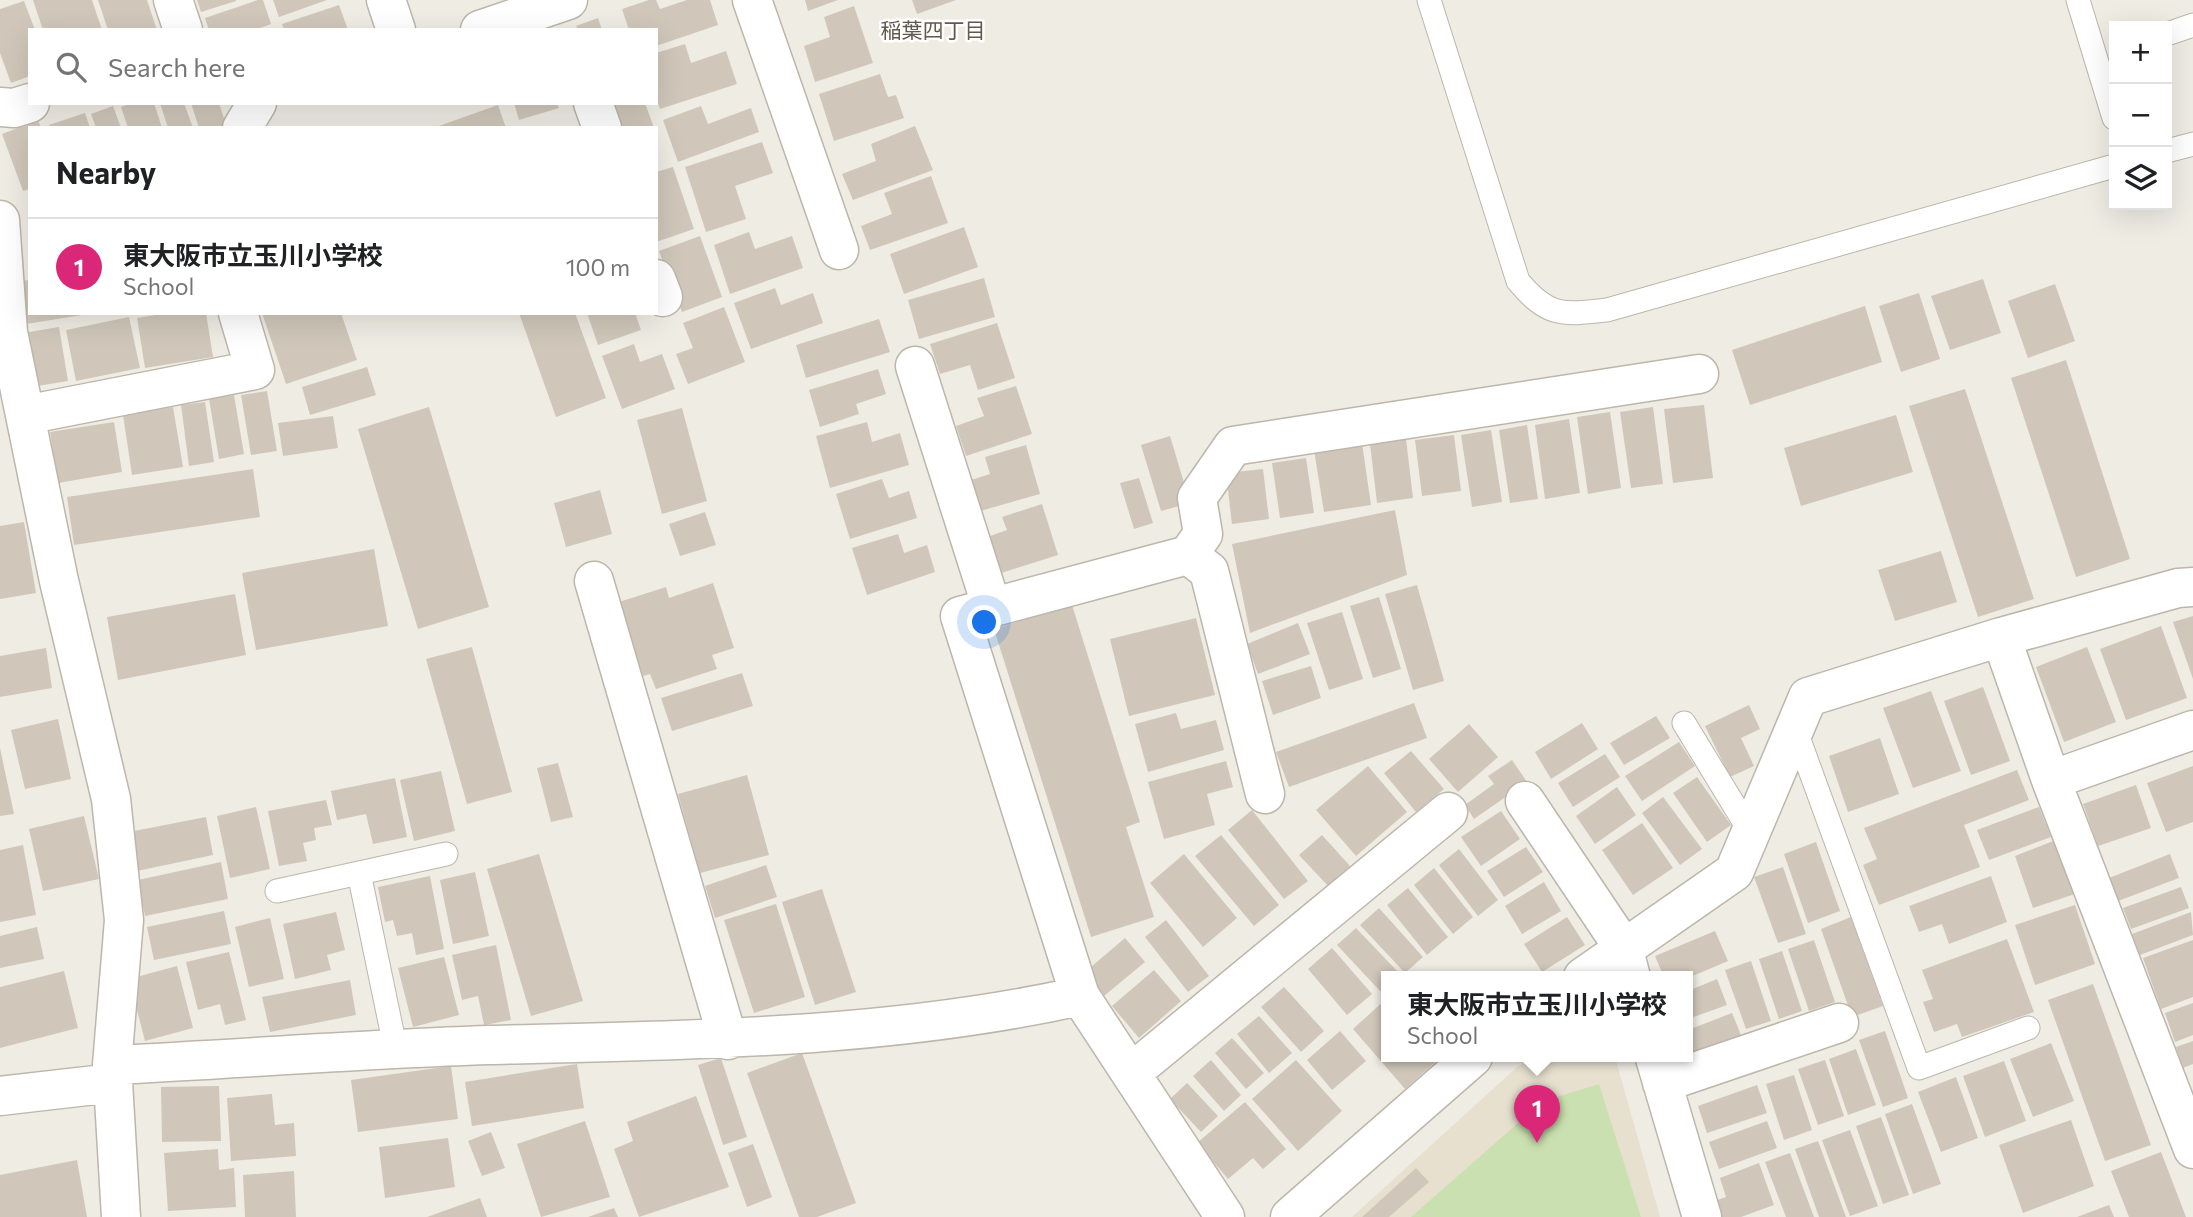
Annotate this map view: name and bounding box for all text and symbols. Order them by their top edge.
district label: 稲葉四丁目 [881,17,986,42]
map controls [2109,21,2172,210]
button: + [2109,21,2172,84]
search box [28,28,658,105]
icon: search [52,48,90,86]
text: Search here [108,51,246,82]
button: − [2109,84,2172,147]
button: layers [2109,147,2172,210]
text: Nearby [56,153,156,190]
text: 東大阪市立玉川小学校 [123,239,383,270]
text: 1 [74,253,84,281]
text: 100 m [566,253,630,281]
text: School [123,272,194,300]
your location [967,605,1001,639]
popup [1381,971,1693,1062]
text: 東大阪市立玉川小学校 [1407,988,1667,1019]
text: School [1407,1021,1478,1049]
pin: 1 [1514,1085,1560,1143]

